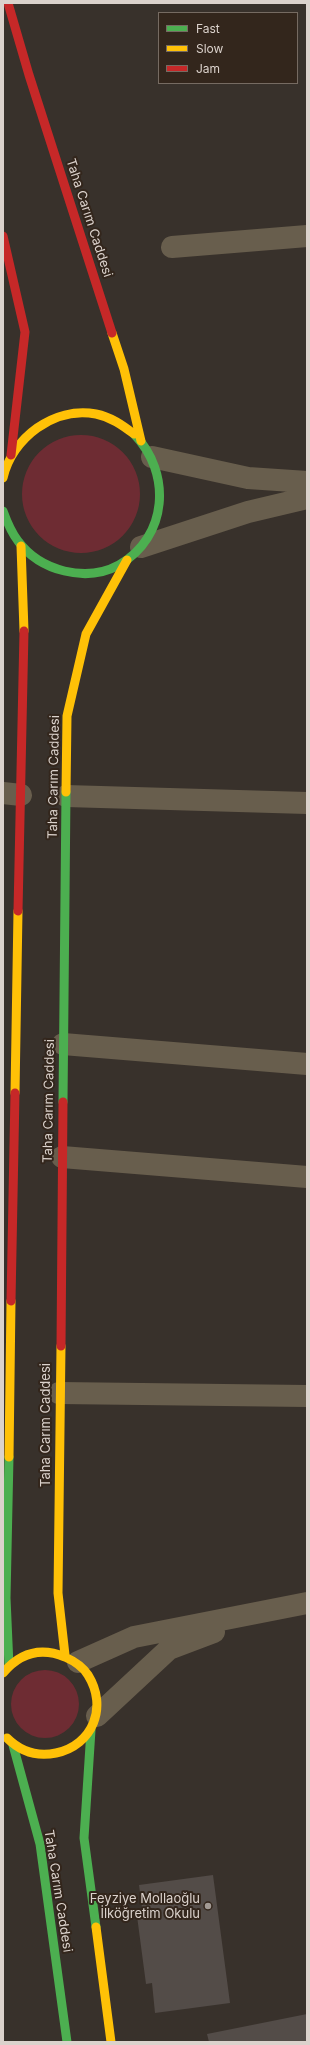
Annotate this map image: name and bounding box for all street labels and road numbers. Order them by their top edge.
street label: Taha Carım Caddesi [62,157,116,279]
street label: Taha Carım Caddesi [45,715,63,839]
street label: Taha Carım Caddesi [40,1039,58,1163]
street label: Taha Carım Caddesi [38,1363,54,1487]
street label: Taha Carım Caddesi [41,1829,75,1953]

